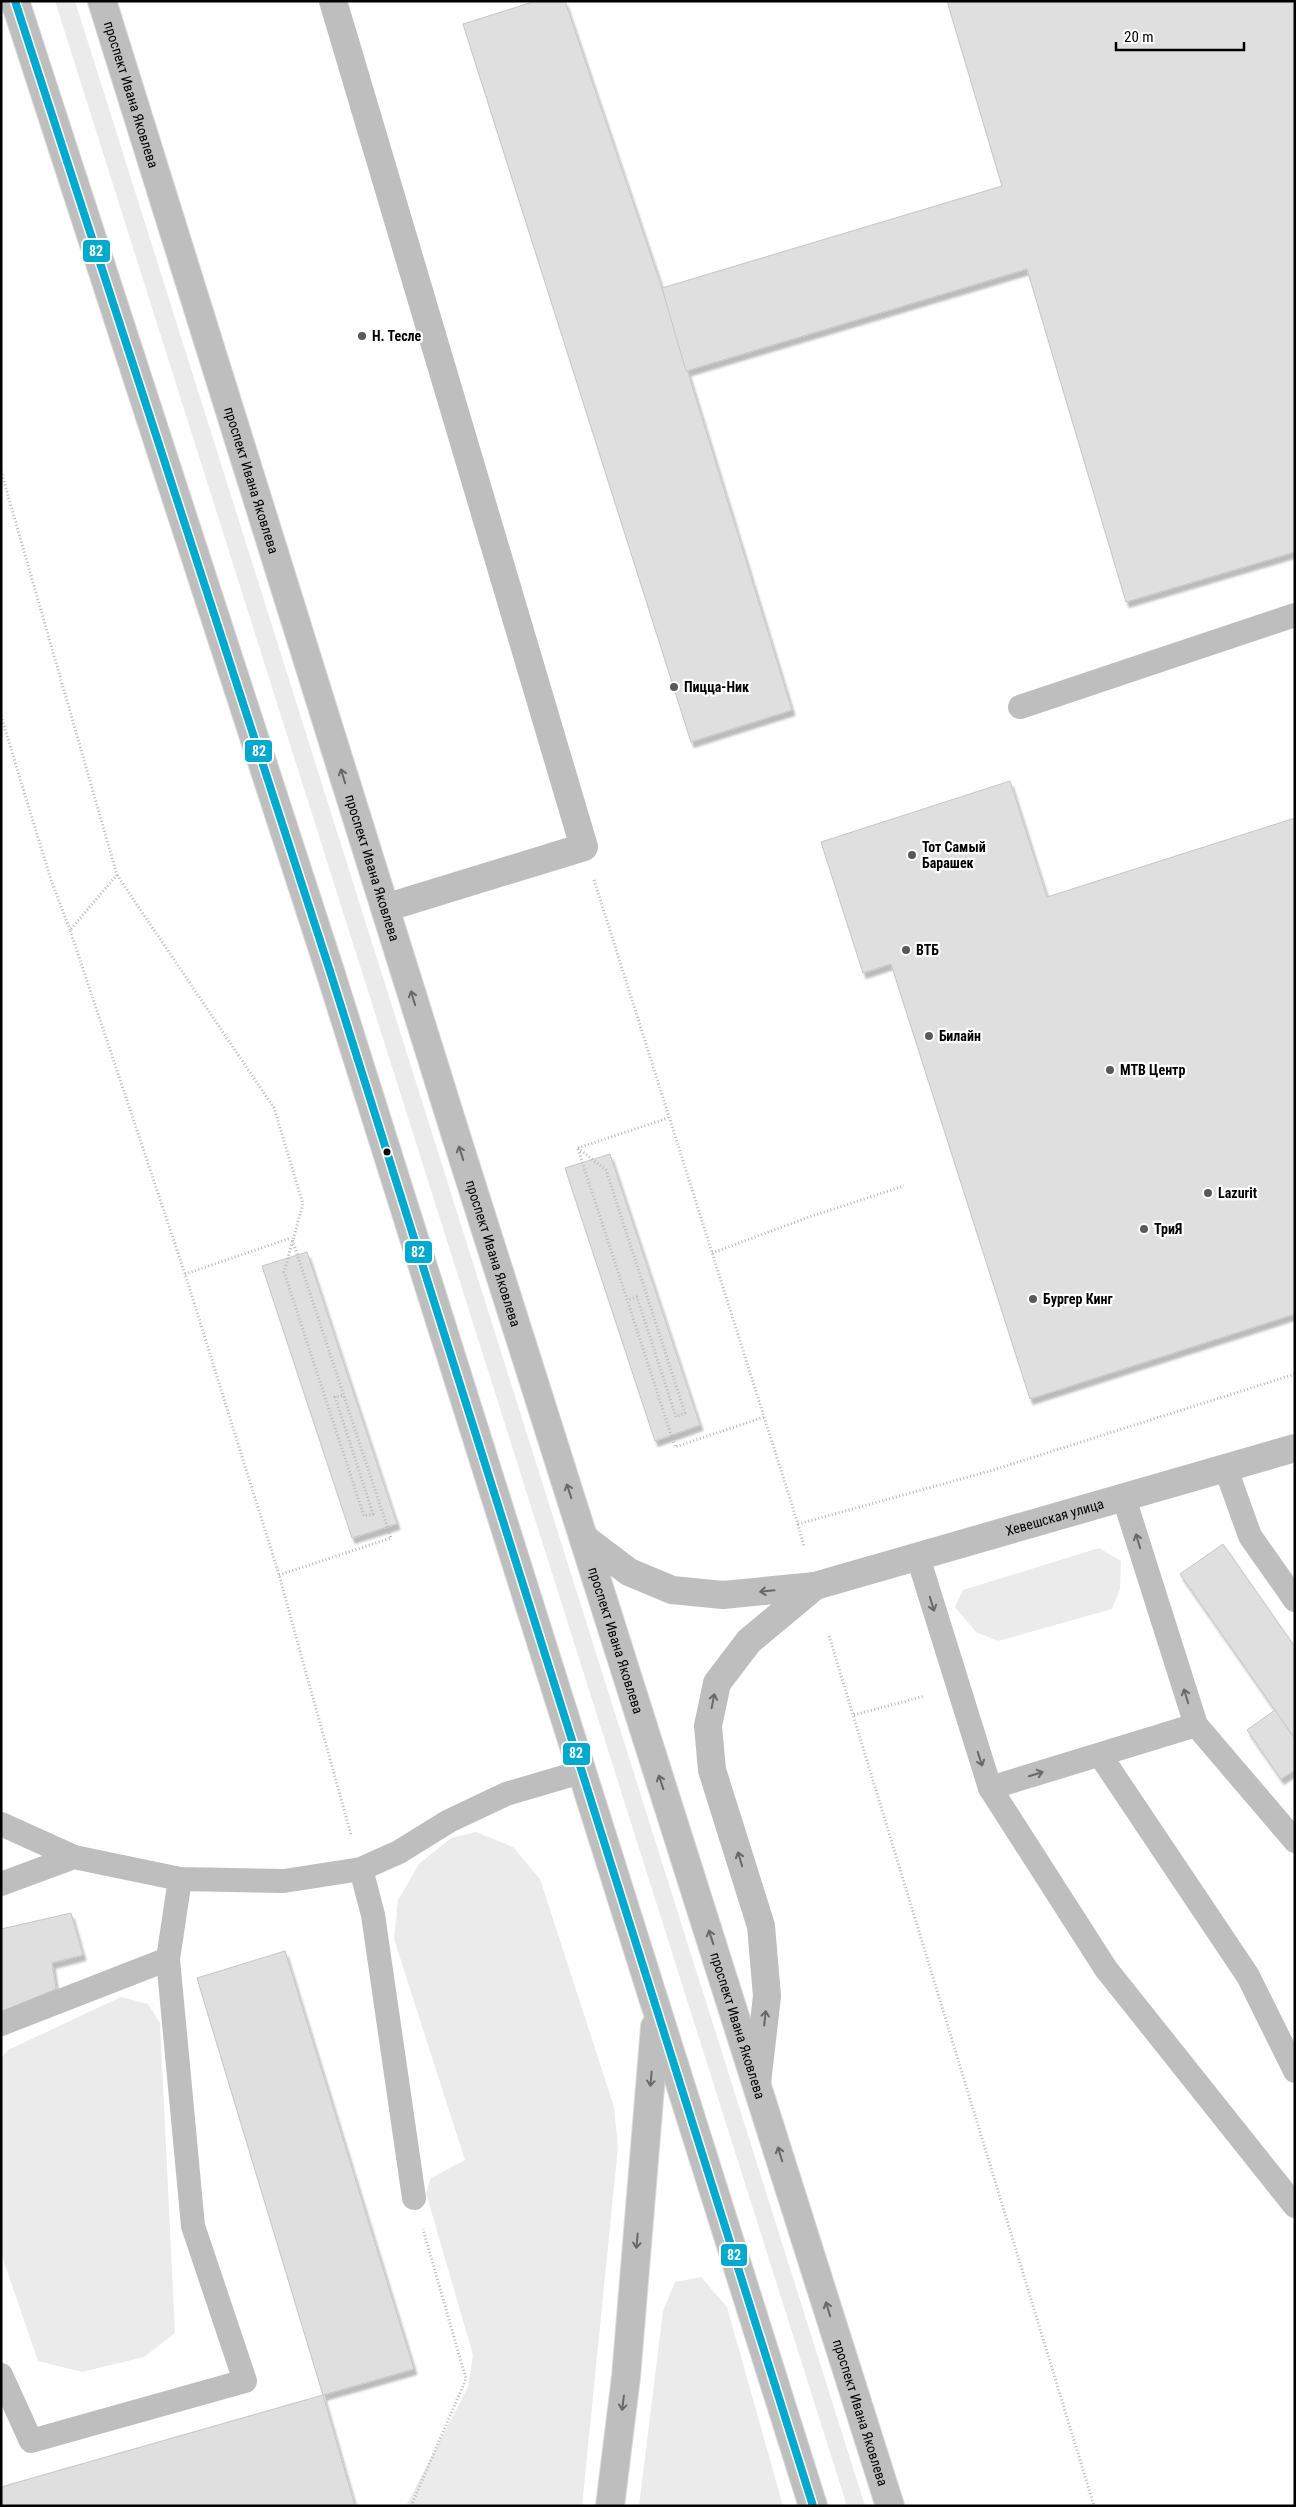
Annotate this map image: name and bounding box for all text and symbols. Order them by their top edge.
street label: проспект Ивана Яковлева [101,19,162,170]
scale bar [1116,20,1244,52]
text: 20 m [1124,28,1154,46]
line badge: 82 [82,239,111,263]
text: 82 [89,243,103,259]
place label: Н. Тесле [372,328,422,344]
marker: Н. Тесле [356,330,368,342]
street label: проспект Ивана Яковлева [221,405,282,556]
place label: Пицца-Ник [684,679,749,695]
marker: Пицца-Ник [668,681,680,693]
line badge: 82 [244,739,273,763]
text: 82 [252,743,266,759]
one-way arrow [338,768,348,784]
street label: проспект Ивана Яковлева [342,793,403,943]
place label: Тот Самый Барашек [922,839,986,871]
marker: Тот Самый Барашек [906,849,918,861]
place label: ВТБ [916,942,939,958]
marker: ВТБ [900,944,912,956]
one-way arrow [407,990,417,1006]
place label: Билайн [939,1028,981,1044]
marker: Билайн [923,1030,935,1042]
place label: МТВ Центр [1120,1062,1185,1078]
marker: МТВ Центр [1104,1064,1116,1076]
one-way arrow [456,1146,465,1161]
unlabelled marker [382,1147,392,1157]
street label: проспект Ивана Яковлева [463,1178,524,1329]
place label: Lazurit [1218,1185,1257,1201]
marker: Lazurit [1202,1187,1214,1199]
place label: ТриЯ [1154,1221,1182,1237]
marker: ТриЯ [1138,1223,1150,1235]
line badge: 82 [404,1240,433,1264]
text: 82 [411,1244,425,1260]
place label: Бургер Кинг [1043,1291,1114,1307]
marker: Бургер Кинг [1027,1293,1039,1305]
one-way arrow [563,1484,573,1500]
street label: Хевешская улица [1004,1495,1106,1539]
one-way arrow [1132,1533,1142,1549]
street label: проспект Ивана Яковлева [585,1565,646,1716]
one-way arrow [759,1586,775,1596]
one-way arrow [927,1596,937,1612]
one-way arrow [1181,1688,1191,1704]
one-way arrow [709,1693,718,1709]
line badge: 82 [562,1742,591,1766]
text: 82 [569,1745,583,1761]
one-way arrow [976,1751,985,1766]
one-way arrow [1028,1769,1044,1779]
one-way arrow [656,1774,666,1790]
one-way arrow [734,1851,744,1867]
one-way arrow [705,1929,715,1945]
street label: проспект Ивана Яковлева [707,1950,768,2101]
one-way arrow [760,2010,770,2026]
one-way arrow [646,2071,656,2087]
one-way arrow [774,2146,784,2162]
one-way arrow [632,2233,642,2249]
line badge: 82 [720,2243,748,2267]
text: 82 [727,2247,741,2263]
one-way arrow [823,2301,833,2317]
street label: проспект Ивана Яковлева [830,2337,891,2488]
one-way arrow [618,2395,628,2411]

